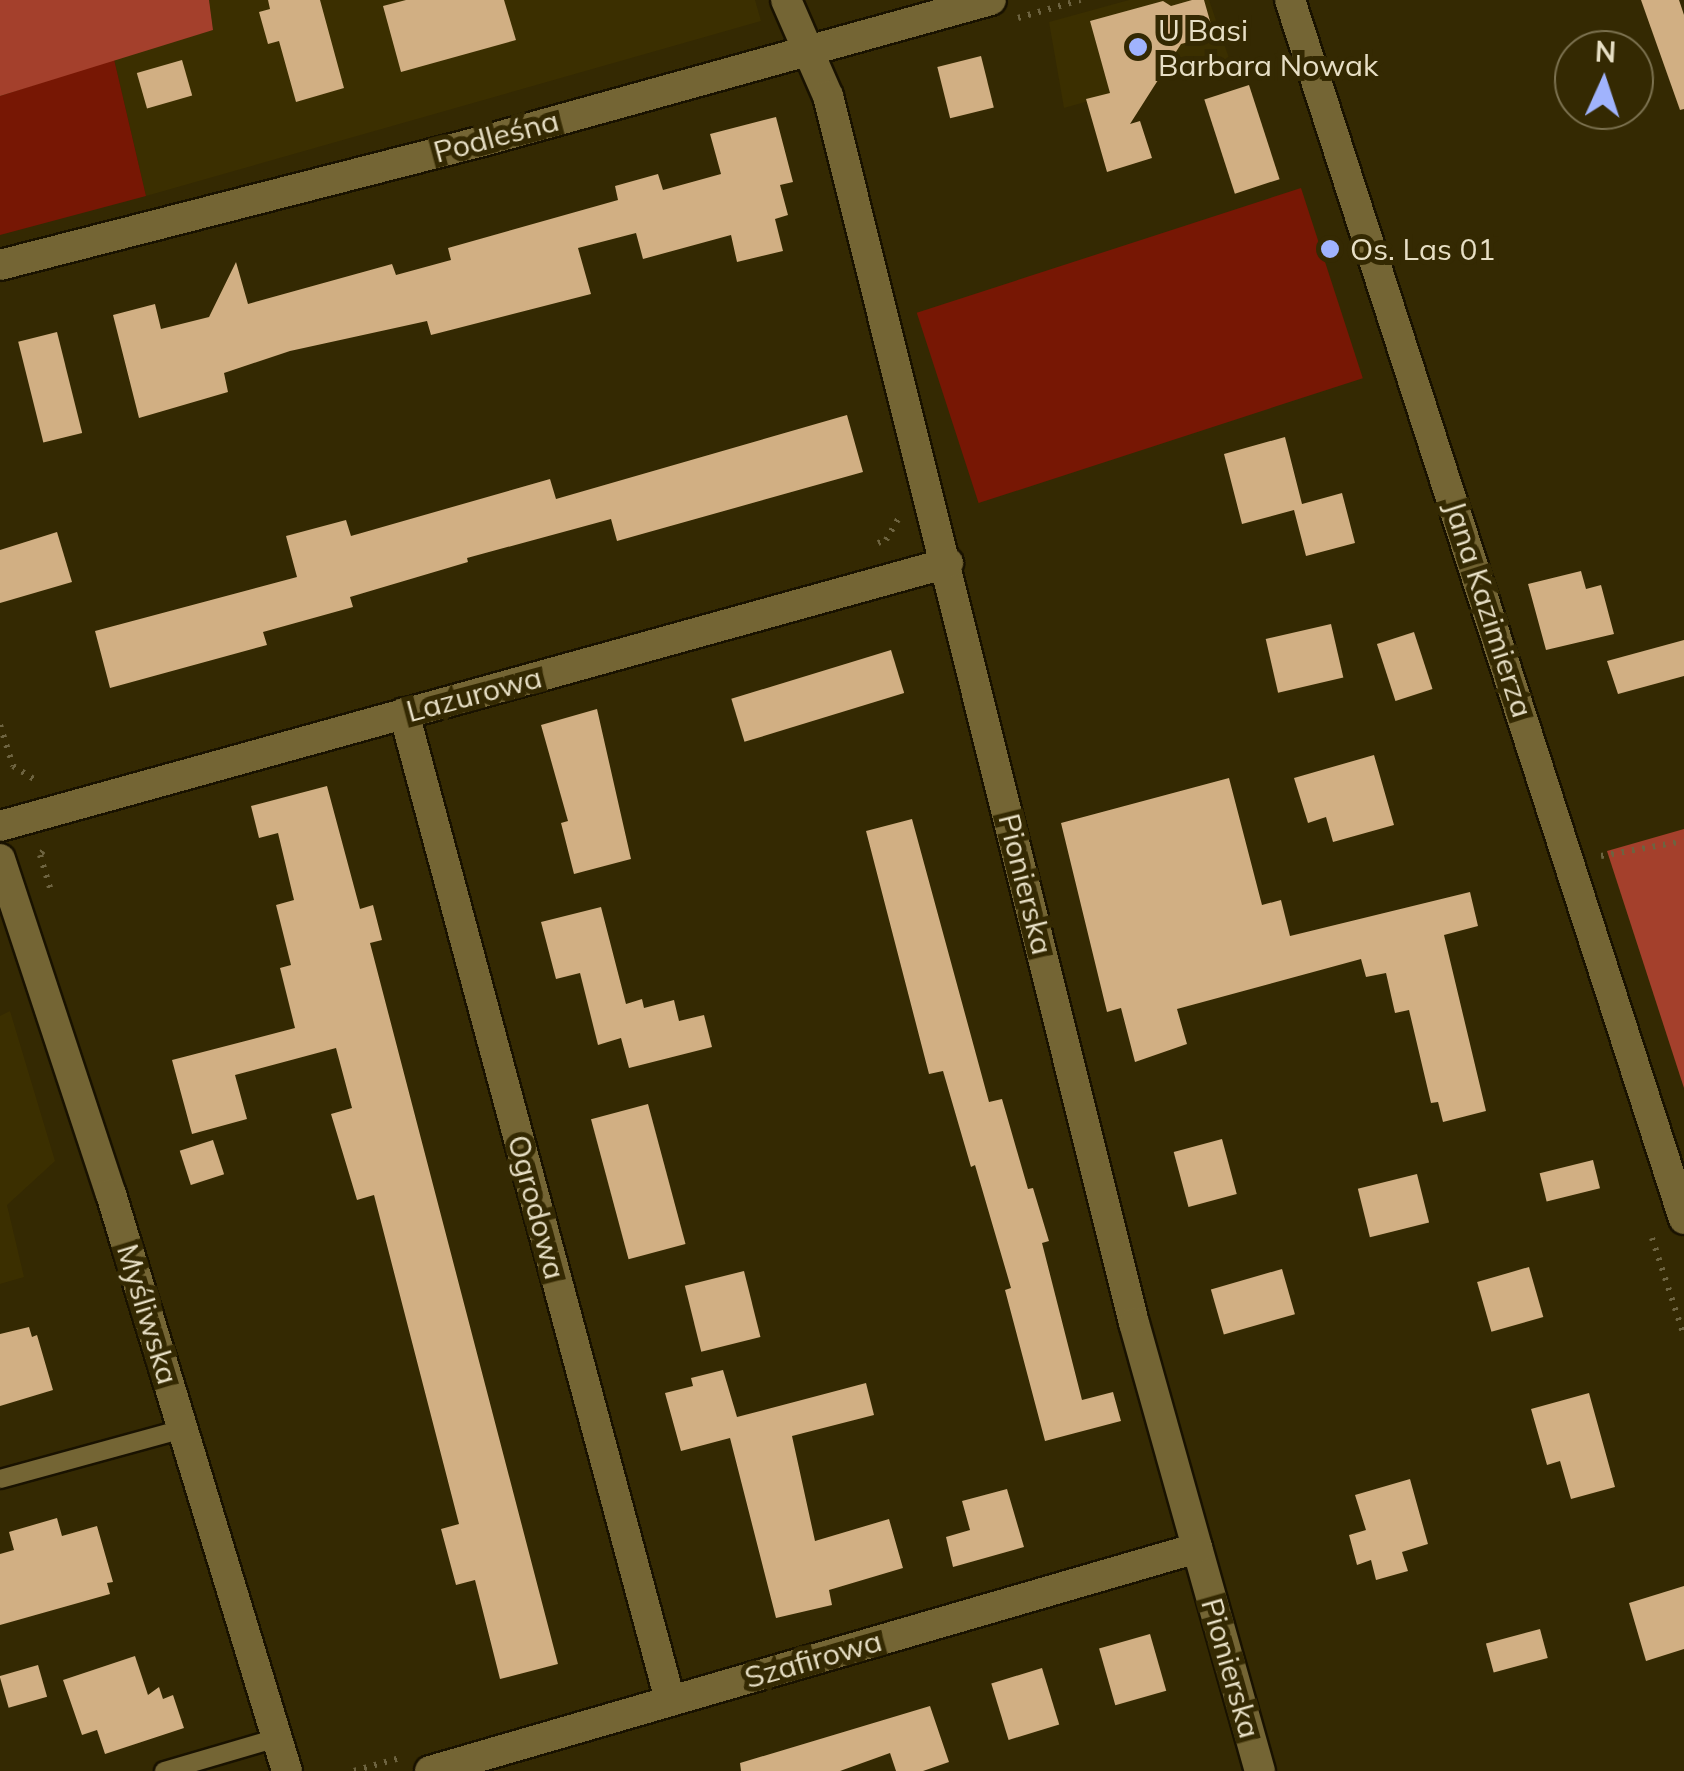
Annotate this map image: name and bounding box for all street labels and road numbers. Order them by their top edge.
street label: Podleśna [430,102,562,170]
street label: Jana Kazimierza [1437,496,1541,722]
street label: Lazurowa [402,659,546,729]
street label: Pionierska [991,810,1061,958]
street label: Ogrodowa [500,1131,574,1283]
street label: Myśliwska [110,1240,186,1388]
street label: Pionierska [1194,1594,1268,1742]
street label: Szafirowa [740,1622,886,1696]

